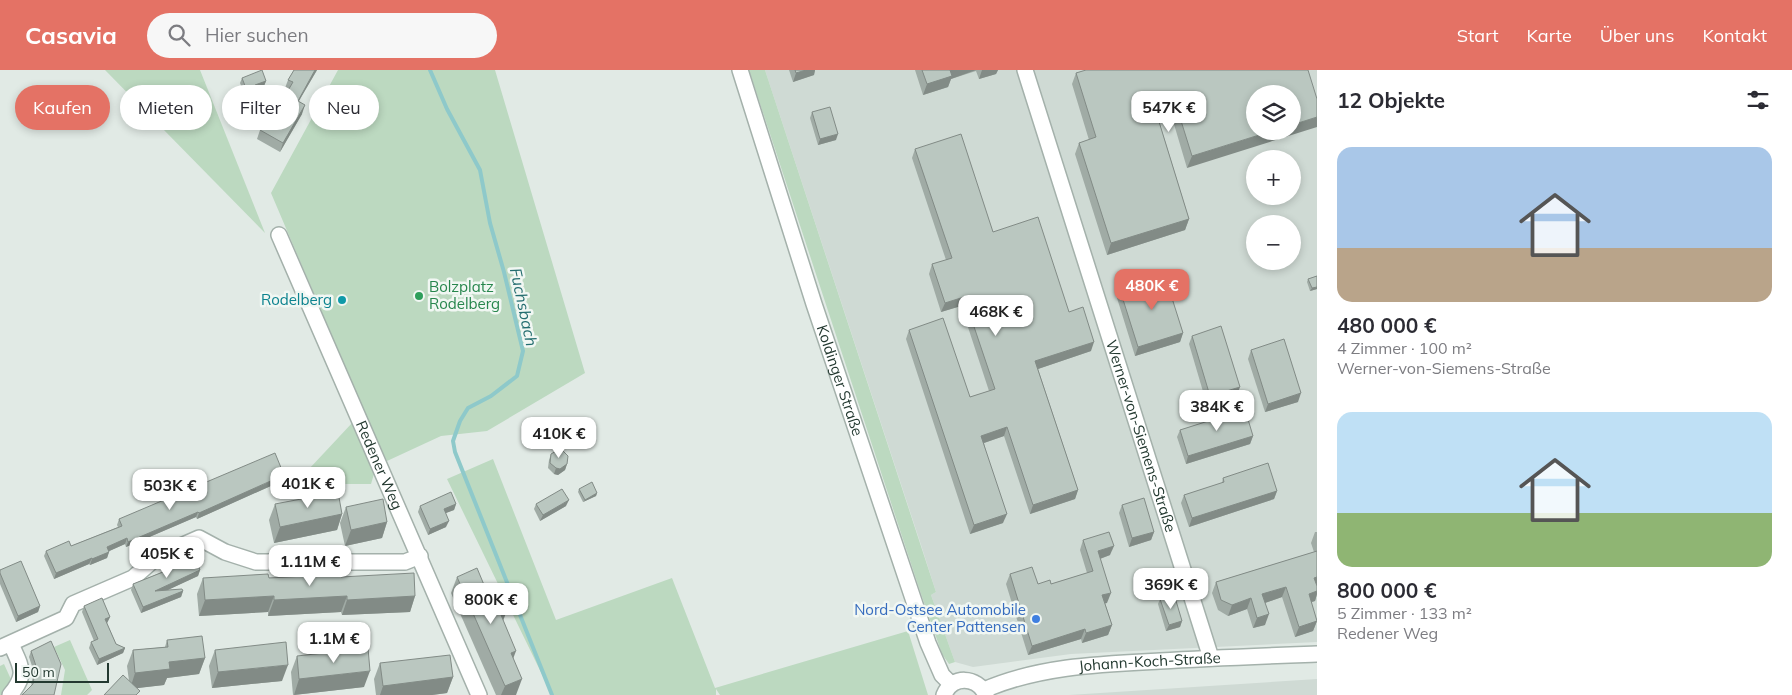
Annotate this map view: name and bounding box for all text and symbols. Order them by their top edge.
search box [147,13,497,58]
text: Casavia [25,20,117,50]
icon: search [165,21,193,49]
text: Hier suchen [205,23,309,47]
text: Start [1457,24,1498,47]
text: Karte [1526,24,1572,47]
text: Über uns [1600,24,1675,47]
text: Kontakt [1703,24,1767,47]
chip: Kaufen [15,85,110,130]
chip: Mieten [120,85,212,130]
chip: Filter [222,85,299,130]
chip: Neu [309,85,379,130]
map controls [1246,85,1301,270]
button: layers [1246,85,1301,140]
icon: filters [1744,86,1772,114]
text: 12 Objekte [1337,87,1445,113]
pin: 547K € [1128,90,1210,133]
text: 547K € [1142,97,1196,117]
button: + [1246,150,1301,205]
icon: home [1510,180,1600,270]
button: − [1246,215,1301,270]
water label: Fuchsbach [506,266,542,348]
pin: 480K € [1111,268,1193,311]
text: 480K € [1125,275,1179,295]
place label: Bolzplatz Rodelberg [429,277,500,313]
place label: Rodelberg [261,290,332,309]
marker: Bolzplatz Rodelberg [413,290,425,302]
marker: Rodelberg [336,294,348,306]
pin: 468K € [955,294,1037,337]
text: 468K € [969,301,1023,321]
text: 480 000 € [1337,312,1437,338]
street label: Koldinger Straße [813,322,868,438]
street label: Werner-von-Siemens-Straße [1102,338,1181,534]
text: 4 Zimmer · 100 m² [1337,338,1472,358]
text: Werner-von-Siemens-Straße [1337,358,1551,378]
pin: 384K € [1176,390,1258,432]
text: 384K € [1190,396,1244,416]
pin: 410K € [518,416,600,459]
street label: Redener Weg [352,418,407,512]
text: 410K € [532,423,586,443]
icon: home [1510,445,1600,535]
pin: 401K € [267,466,349,509]
pin: 503K € [129,468,211,511]
text: 401K € [281,473,335,493]
text: 503K € [143,475,197,495]
pin: 405K € [126,536,208,579]
text: 405K € [140,543,194,563]
pin: 1.11M € [264,544,356,587]
text: 1.11M € [280,551,340,571]
pin: 369K € [1130,568,1212,610]
text: 369K € [1144,574,1198,594]
text: 800 000 € [1337,577,1437,603]
pin: 800K € [450,582,532,625]
text: 800K € [464,589,518,609]
place label: Nord-Ostsee Automobile Center Pattensen [854,600,1026,636]
text: 5 Zimmer · 133 m² [1337,603,1472,623]
marker: Nord-Ostsee Automobile Center Pattensen [1030,613,1042,625]
pin: 1.1M € [293,622,375,664]
text: Redener Weg [1337,623,1438,643]
text: 1.1M € [308,628,360,648]
street label: Johann-Koch-Straße [1078,648,1221,676]
scale bar [15,660,109,683]
text: 50 m [22,663,55,681]

